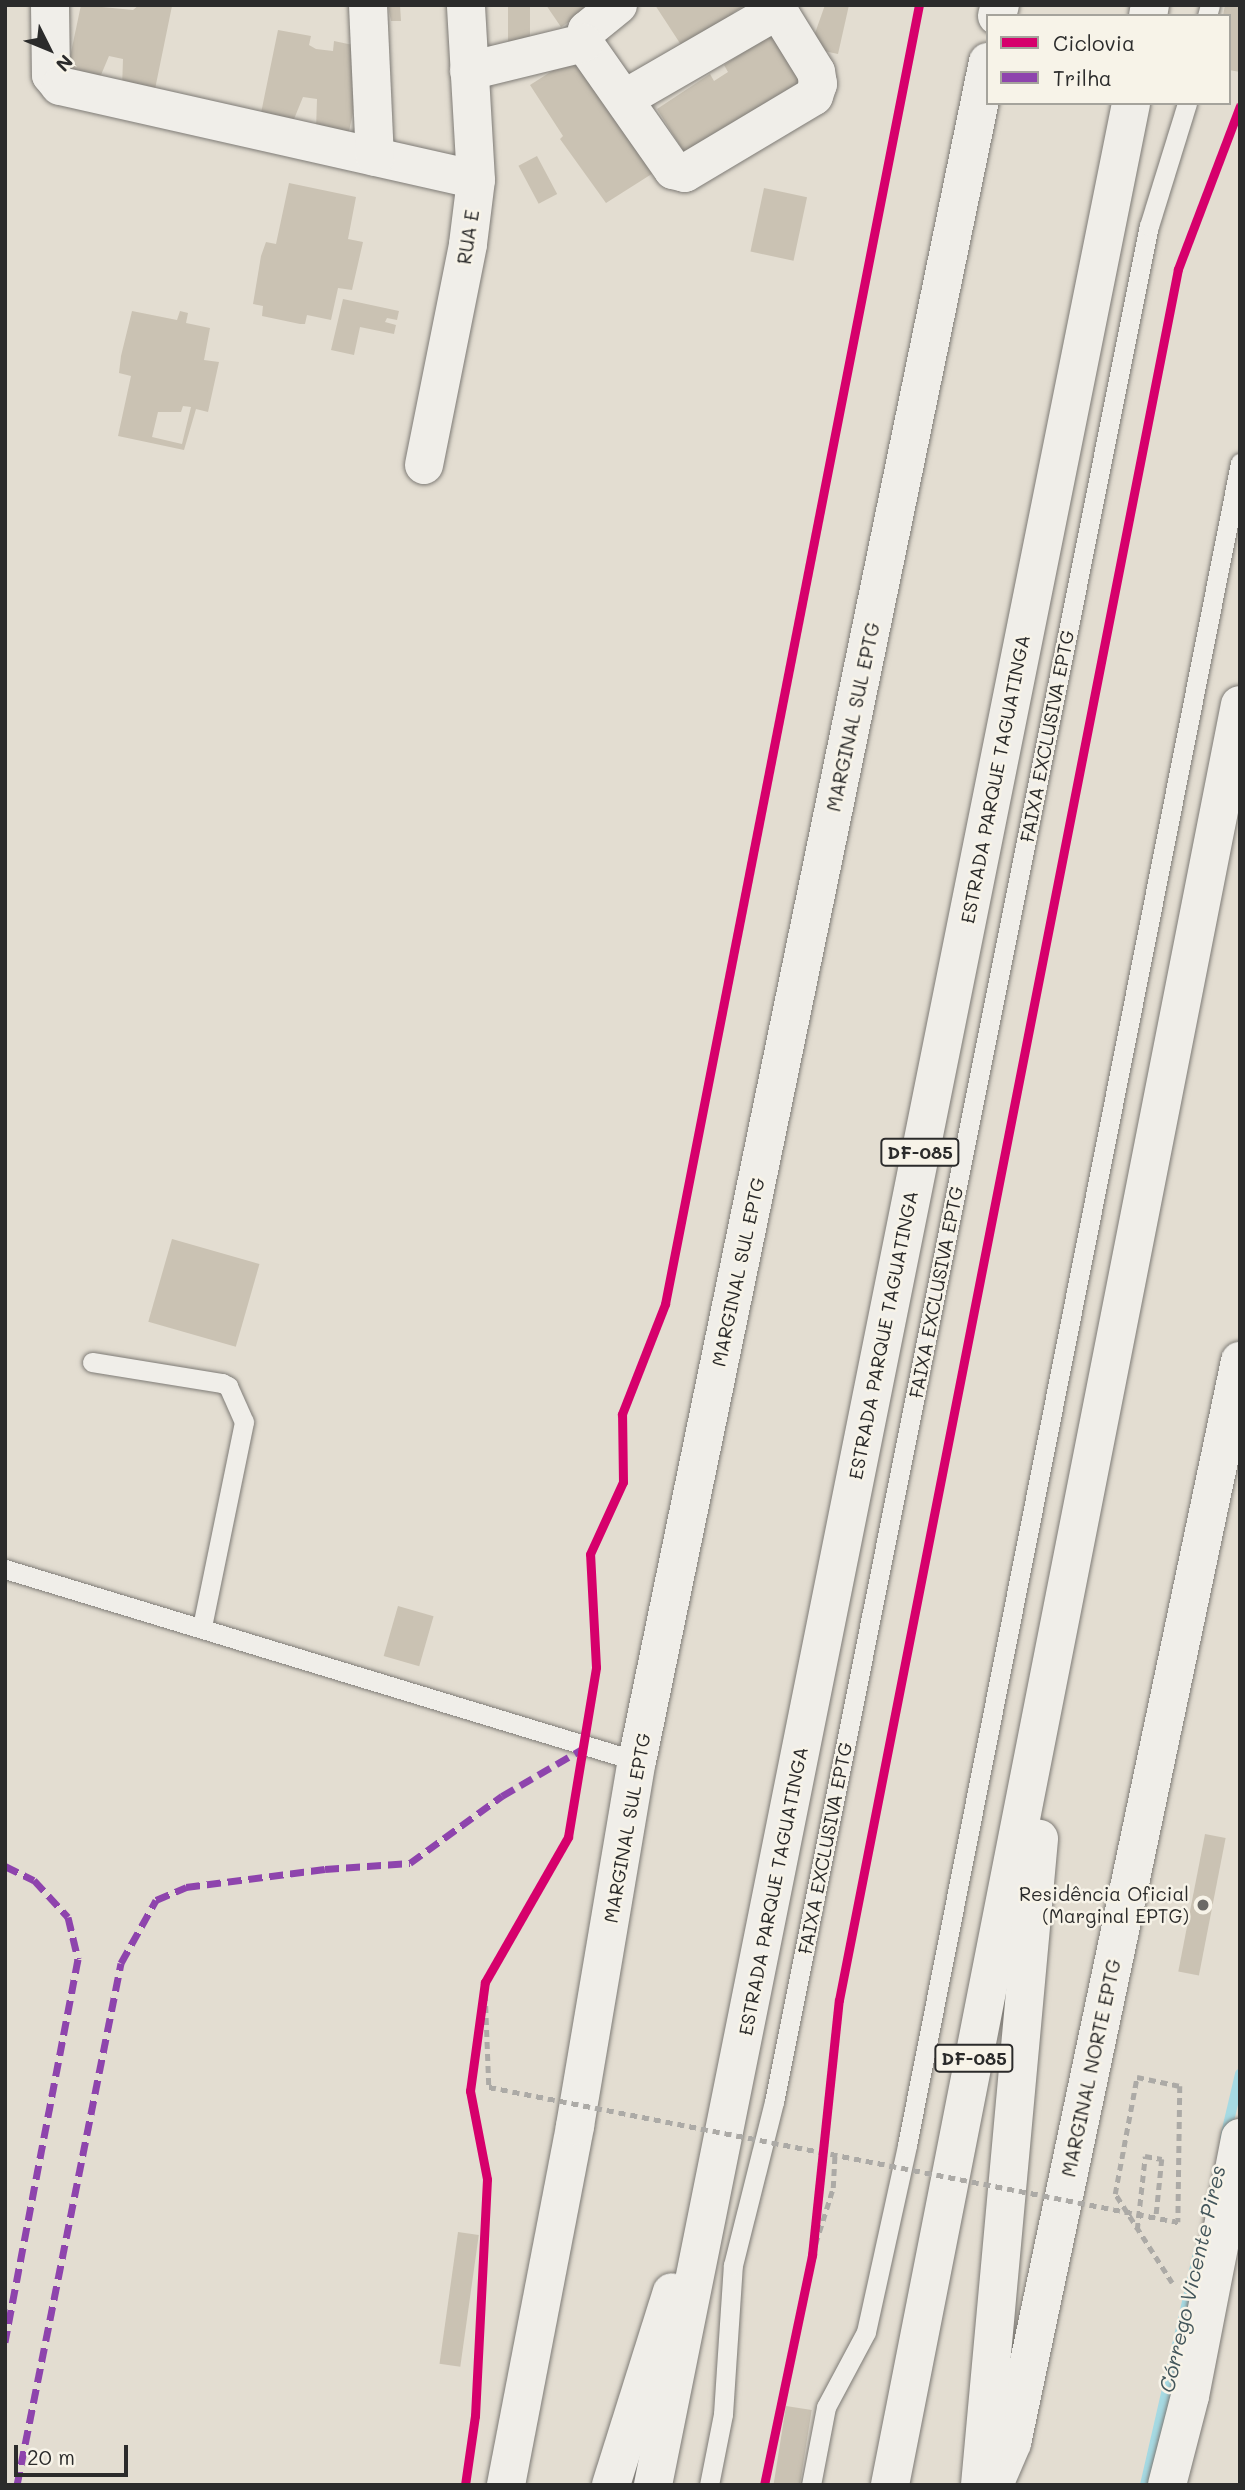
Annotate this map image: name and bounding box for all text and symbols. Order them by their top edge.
north arrow [14,14,84,84]
legend [986,14,1231,105]
text: Ciclovia [1053,29,1135,56]
text: N [51,50,79,77]
text: Trilha [1053,64,1112,91]
street label: RUA E [452,208,484,266]
street label: MARGINAL SUL EPTG [822,620,884,814]
street label: FAIXA EXCLUSIVA EPTG [1015,628,1079,844]
street label: ESTRADA PARQUE TAGUATINGA [956,633,1034,925]
road number: DF-085 [880,1138,960,1167]
street label: MARGINAL SUL EPTG [707,1175,769,1369]
street label: FAIXA EXCLUSIVA EPTG [904,1184,968,1400]
street label: ESTRADA PARQUE TAGUATINGA [844,1189,922,1481]
street label: MARGINAL SUL EPTG [599,1731,655,1925]
street label: FAIXA EXCLUSIVA EPTG [793,1740,857,1956]
street label: ESTRADA PARQUE TAGUATINGA [734,1745,812,2037]
place label: Residência Oficial (Marginal EPTG) [1019,1883,1189,1927]
marker: Residência Oficial (Marginal EPTG) [1195,1897,1211,1913]
street label: MARGINAL NORTE EPTG [1057,1957,1125,2179]
road number: DF-085 [934,2044,1014,2072]
water label: Córrego Vicente Pires [1154,2163,1230,2395]
scale bar [18,2430,131,2474]
text: 20 m [27,2443,75,2470]

